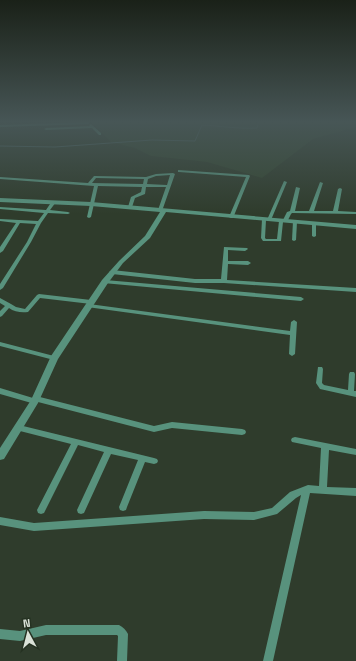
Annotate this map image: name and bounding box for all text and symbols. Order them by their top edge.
north arrow [8,613,48,653]
text: N [22,616,31,630]

